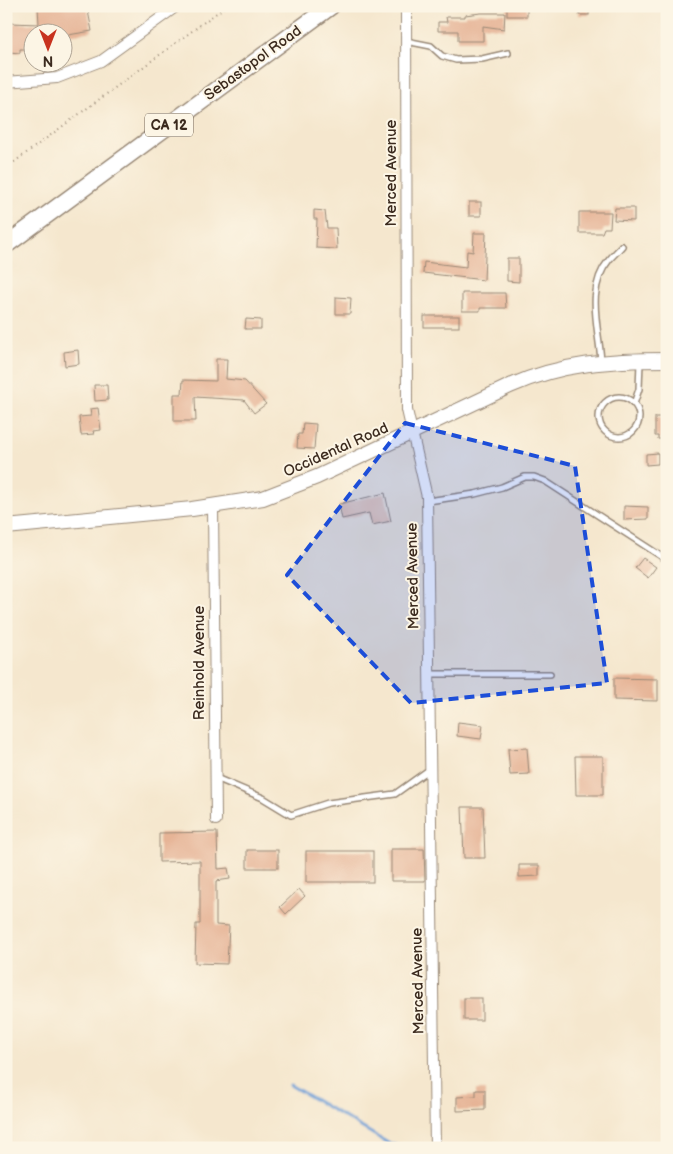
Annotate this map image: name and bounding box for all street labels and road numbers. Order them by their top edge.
street label: Sebastopol Road [201,21,305,105]
road number: CA 12 [145,114,193,136]
street label: Merced Avenue [382,119,401,226]
street label: Occidental Road [281,418,391,482]
street label: Merced Avenue [403,522,423,630]
street label: Reinhold Avenue [190,606,209,720]
street label: Merced Avenue [408,927,428,1035]

